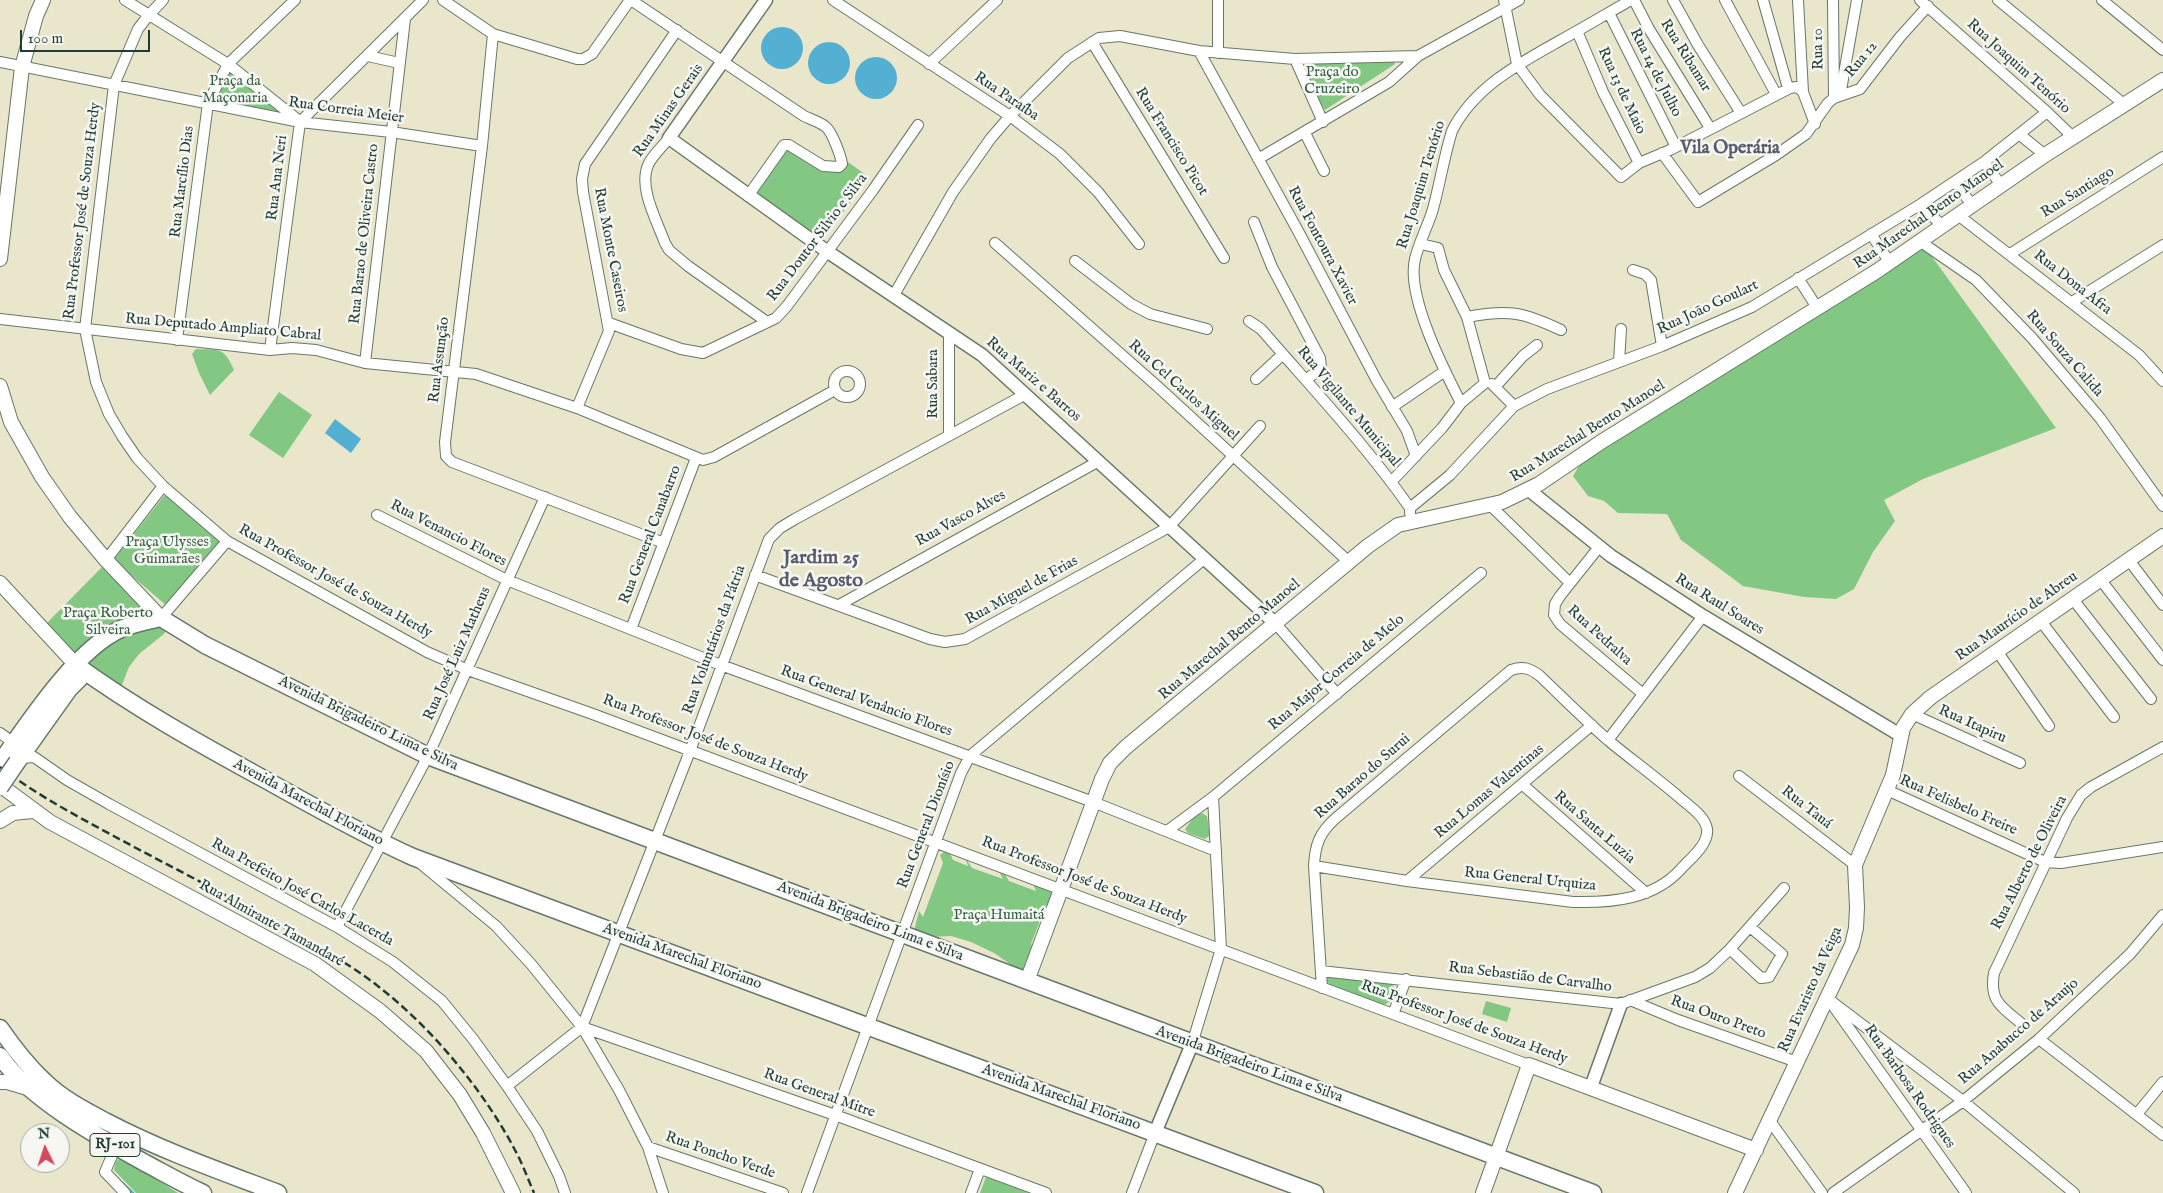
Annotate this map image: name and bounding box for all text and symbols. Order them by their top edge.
street label: Rua Ribamar [1656,16,1714,96]
street label: Rua Joaquim Tenório [1962,16,2074,118]
scale bar [22,20,152,52]
street label: Rua 14 de Julho [1625,26,1685,120]
street label: Rua 10 [1810,28,1828,70]
text: 100 m [28,29,63,48]
street label: Rua 12 [1842,38,1882,82]
street label: Rua 13 de Maio [1593,45,1649,137]
street label: Rua Minas Gerais [630,61,708,161]
park label: Praça do Cruzeiro [1304,64,1360,99]
street label: Rua Paraíba [970,69,1042,125]
park label: Praça da Maçonaria [202,73,268,108]
street label: Rua Francisco Picot [1131,85,1211,199]
street label: Rua Correia Meier [287,94,405,128]
street label: Rua Professor José de Souza Herdy [61,101,105,321]
street label: Rua Joaquim Tenório [1394,119,1450,251]
street label: Rua Marcílio Dias [167,125,199,239]
street label: Rua Ana Neri [264,134,292,222]
district label: Vila Operária [1680,138,1780,160]
street label: Rua Barao de Oliveira Castro [347,143,383,325]
street label: Rua Marechal Bento Manoel [1851,156,2007,274]
street label: Rua Santiago [2038,163,2118,223]
street label: Rua Doutor Silvio e Silva [764,171,872,305]
street label: Rua Fontoura Xavier [1283,184,1361,308]
street label: Rua Monte Caseiros [589,186,631,314]
street label: Rua Dona Afra [2029,247,2115,319]
street label: Rua Joāo Goulart [1655,277,1761,339]
street label: Rua Souza Calida [2022,307,2106,401]
street label: Rua Deputado Ampliato Cabral [124,310,322,346]
street label: Rua Assunção [426,316,454,404]
street label: Rua Mariz e Barros [982,334,1084,426]
street label: Rua Cel Carlos Miguel [1124,337,1242,445]
street label: Rua Vigilante Municipal [1292,343,1404,471]
street label: Rua Sabara [925,349,943,419]
street label: Rua Marechal Bento Manoel [1507,377,1669,487]
street label: Rua General Canabarro [616,463,686,607]
street label: Rua Vasco Alves [913,487,1009,551]
street label: Rua Venancio Flores [387,497,509,571]
street label: Rua Professor José de Souza Herdy [235,521,435,643]
park label: Praça Ulysses Guimarães [125,534,209,569]
district label: Jardim 25 de Agosto [779,547,863,594]
street label: Rua Miguel de Frias [963,553,1081,629]
street label: Rua Voluntários da Pátria [680,563,750,717]
street label: Rua Maurício de Abreu [1953,568,2081,666]
street label: Rua Raul Soares [1671,570,1767,640]
street label: Rua Marechal Bento Manoel [1156,576,1304,704]
street label: Rua José Luiz Matheus [420,584,496,724]
street label: Rua Pedralva [1563,602,1635,670]
park label: Praça Roberto Silveira [63,605,153,640]
street label: Rua Major Correia de Melo [1266,611,1408,735]
street label: Rua General Venâncio Flores [778,663,954,741]
street label: Avenida Brigadeiro Lima e Silva [275,673,461,775]
street label: Rua Professor José de Souza Herdy [600,691,810,787]
street label: Rua Itapiru [1935,702,2009,748]
street label: Rua Barao do Surui [1312,731,1414,823]
street label: Rua Lomas Valentinas [1432,741,1548,843]
street label: Avenida Marechal Floriano [230,756,386,850]
street label: Rua General Dionísio [894,759,960,891]
street label: Rua Felisbelo Freire [1896,772,2020,840]
street label: Rua Tauá [1777,783,1835,833]
street label: Rua Santa Luzia [1550,788,1638,868]
street label: Rua Alberto de Oliveira [1988,793,2072,933]
street label: Rua Professor José de Souza Herdy [979,833,1189,929]
street label: Rua Prefeito José Carlos Lacerda [208,835,396,951]
street label: Rua General Urquiza [1463,864,1597,896]
street label: Rua Almirante Tamandaré [195,877,347,971]
street label: Avenida Brigadeiro Lima e Silva [774,878,966,966]
park label: Praça Humaitá [954,907,1044,925]
street label: Avenida Marechal Floriano [600,920,764,994]
street label: Rua Evaristo da Veiga [1775,924,1847,1056]
street label: Rua Sebastião de Carvalho [1447,959,1613,997]
street label: Rua Anabucco de Araujo [1955,975,2083,1089]
street label: Rua Professor José de Souza Herdy [1358,977,1570,1069]
street label: Rua Ouro Preto [1668,992,1768,1044]
street label: Rua Barbosa Rodrigues [1859,1022,1959,1152]
street label: Avenida Brigadeiro Lima e Silva [1153,1023,1345,1107]
street label: Avenida Marechal Floriano [979,1061,1143,1135]
street label: Rua General Mitre [761,1065,877,1123]
north arrow [20,1123,70,1173]
text: N [37,1125,51,1143]
street label: Rua Poncho Verde [663,1129,777,1183]
road number: RJ-101 [90,1134,140,1156]

